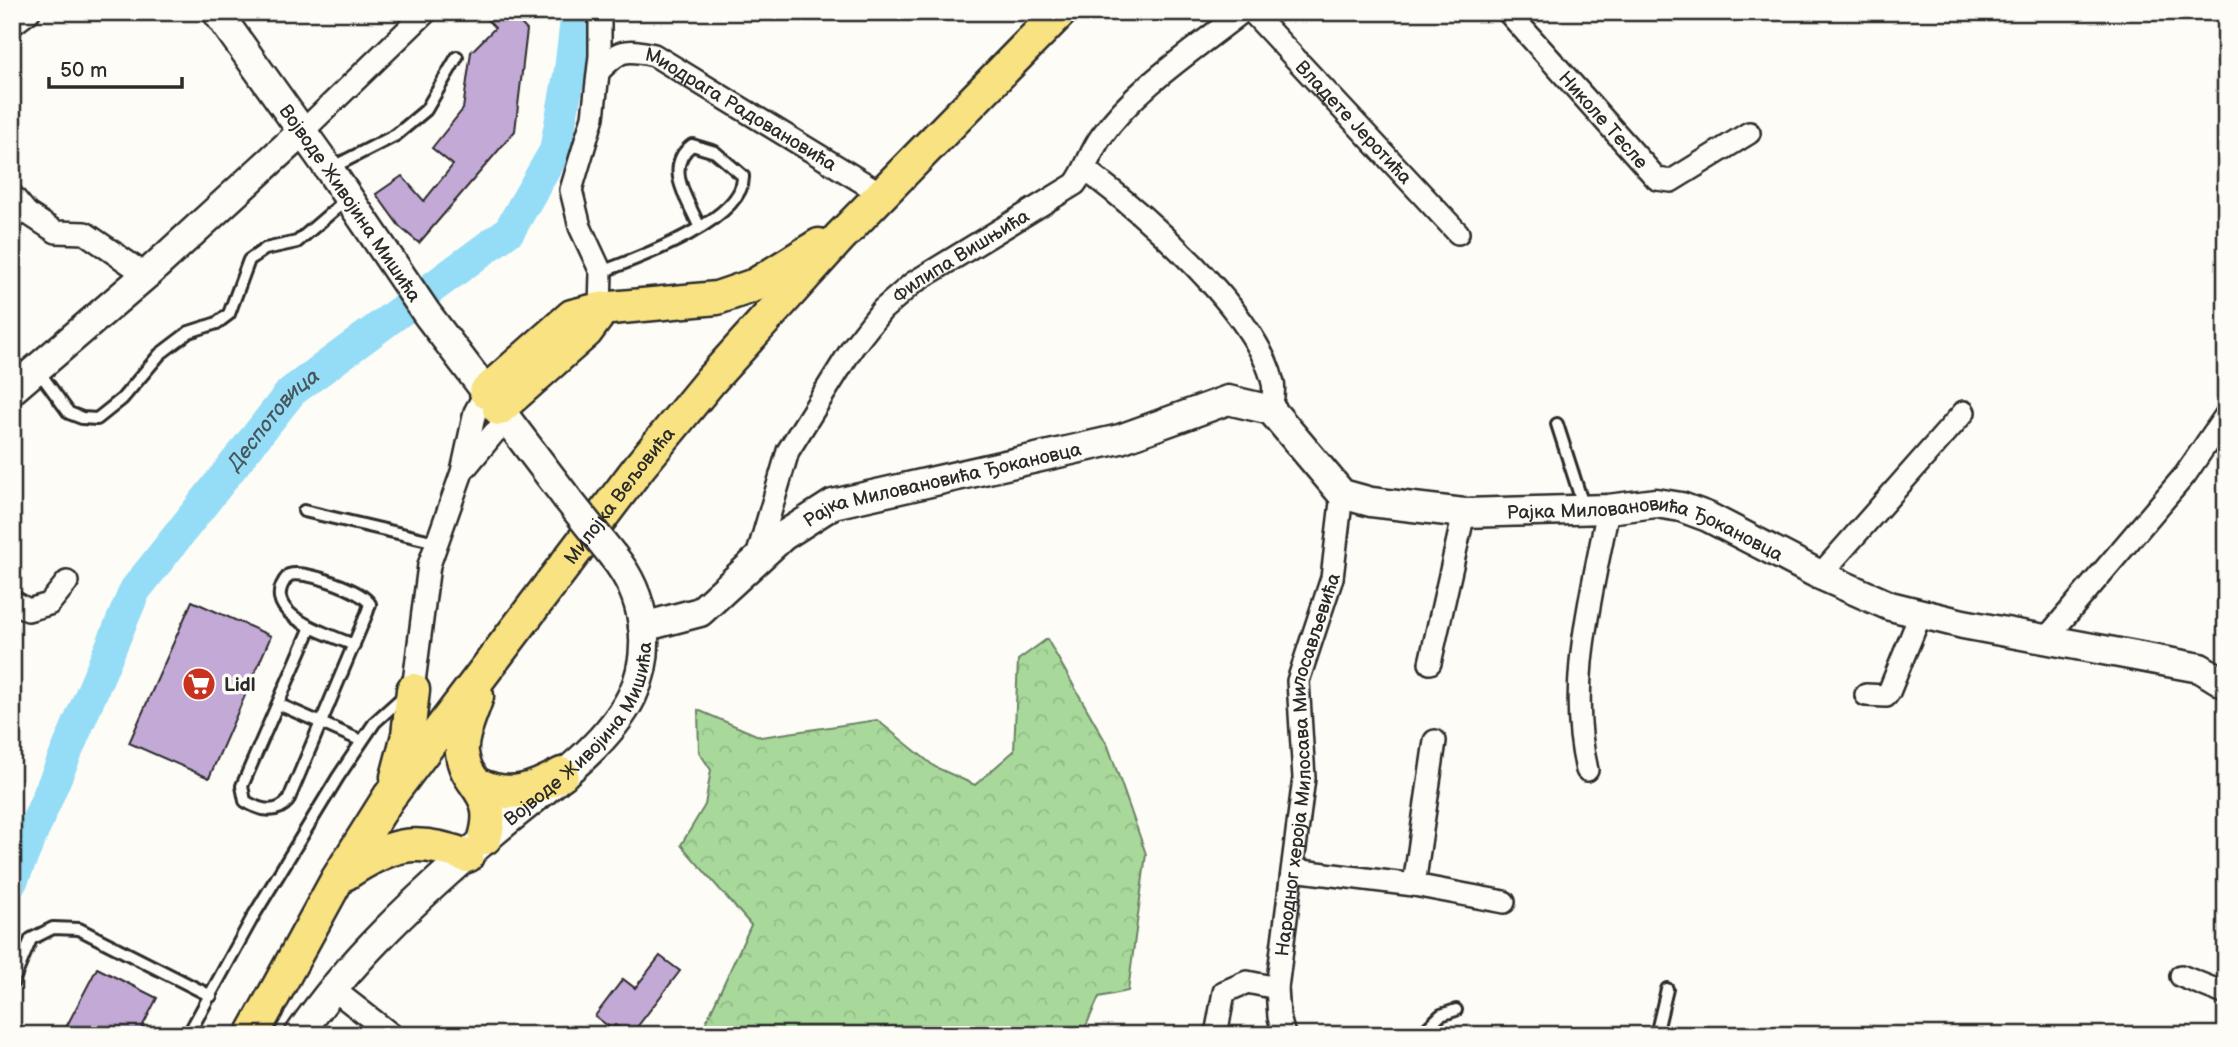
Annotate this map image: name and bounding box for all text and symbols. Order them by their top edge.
street label: Миодрага Радовановића [643,43,841,177]
scale bar [49,46,182,90]
street label: Владете Јеротића [1290,56,1416,189]
text: 50 m [60,58,107,83]
street label: Николе Тесле [1553,67,1653,174]
street label: Војводе Живојина Мишића [274,100,425,307]
street label: Филипа Вишњића [888,205,1034,309]
water label: Деспотовица [221,363,325,477]
street label: Милојка Вељовића [560,423,680,569]
street label: Рајка Миловановића Ђокановца [799,438,1083,533]
street label: Рајка Миловановића Ђокановца [1506,493,1787,567]
street label: Народног хероја Милосава Милосављевића [1271,570,1346,958]
street label: Војводе Живојина Мишића [500,641,657,831]
supermarket icon: Lidl [180,665,218,703]
place label: Lidl [224,674,255,697]

